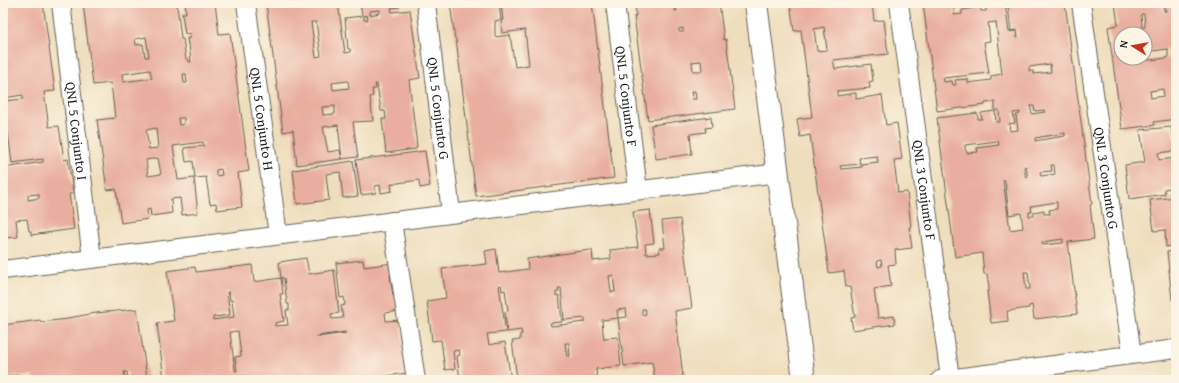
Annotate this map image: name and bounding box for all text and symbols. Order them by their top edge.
north arrow [1113,26,1153,66]
text: N [1115,38,1132,49]
street label: QNL 5 Conjunto F [610,45,643,148]
street label: QNL 5 Conjunto G [423,56,455,160]
street label: QNL 5 Conjunto H [245,66,279,172]
street label: QNL 5 Conjunto I [61,81,92,181]
street label: QNL 3 Conjunto G [1089,126,1124,230]
street label: QNL 3 Conjunto F [908,139,941,242]

